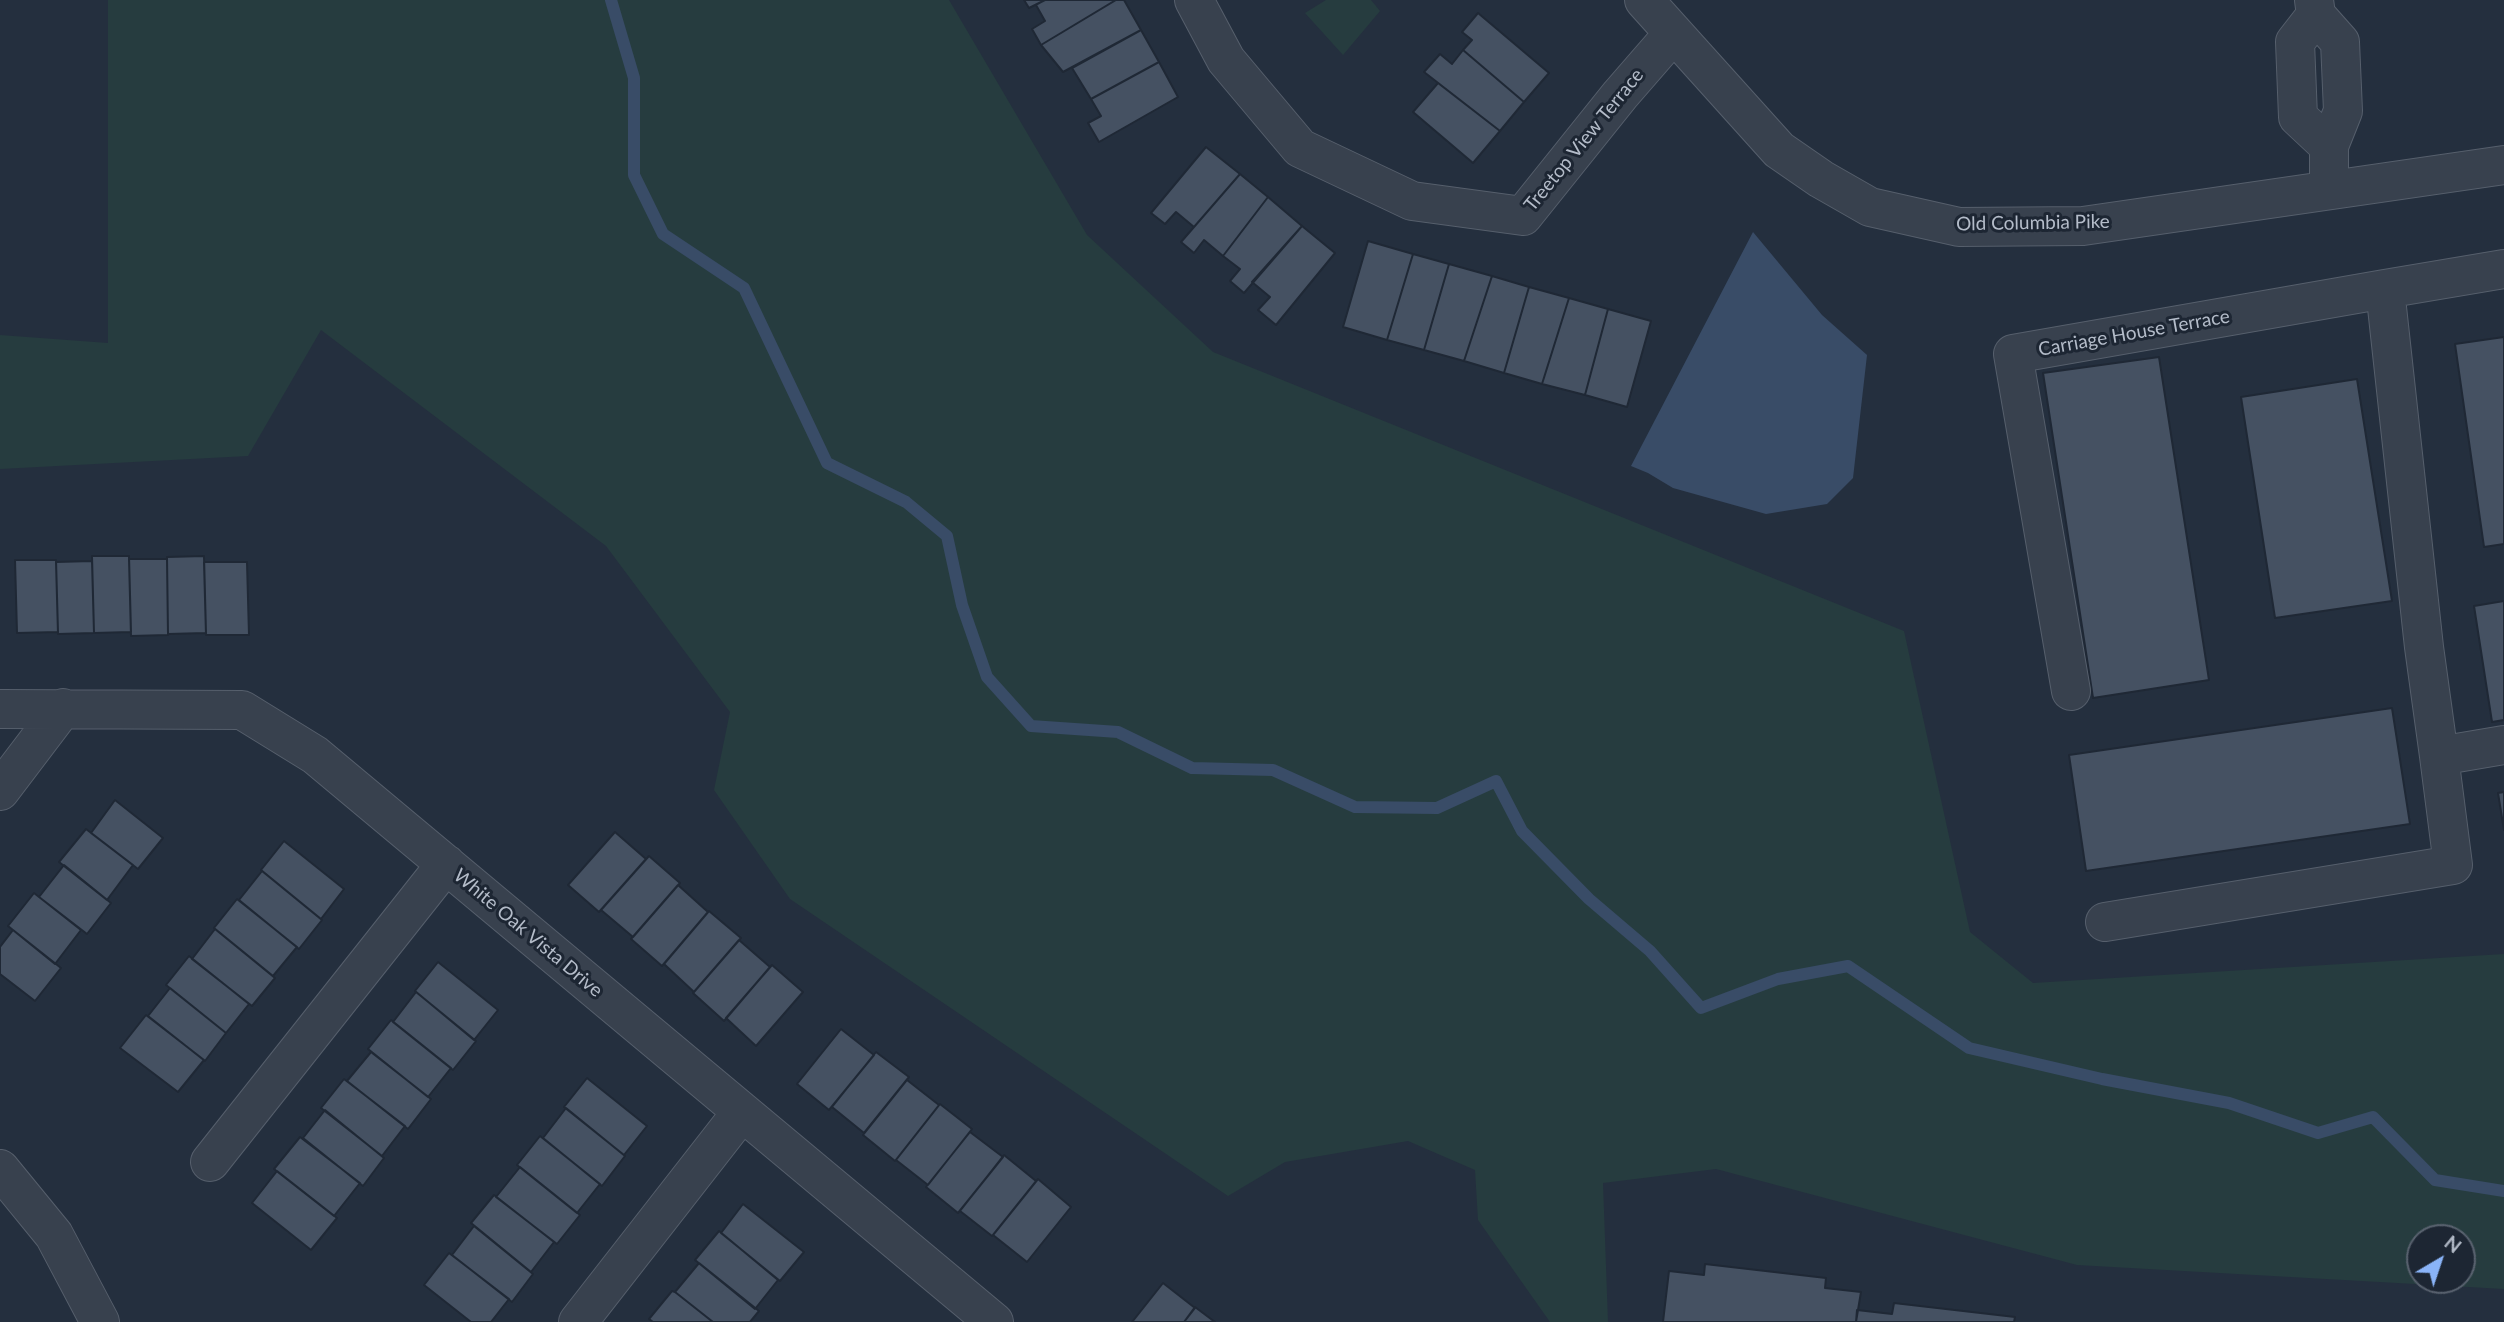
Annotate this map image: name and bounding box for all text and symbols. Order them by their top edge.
street label: Treetop View Terrace [1519,64,1649,216]
street label: Old Columbia Pike [1956,210,2110,236]
street label: Carriage House Terrace [2036,305,2232,361]
street label: White Oak Vista Drive [449,864,607,1002]
north arrow [2406,1224,2476,1294]
text: N [2440,1230,2466,1257]

